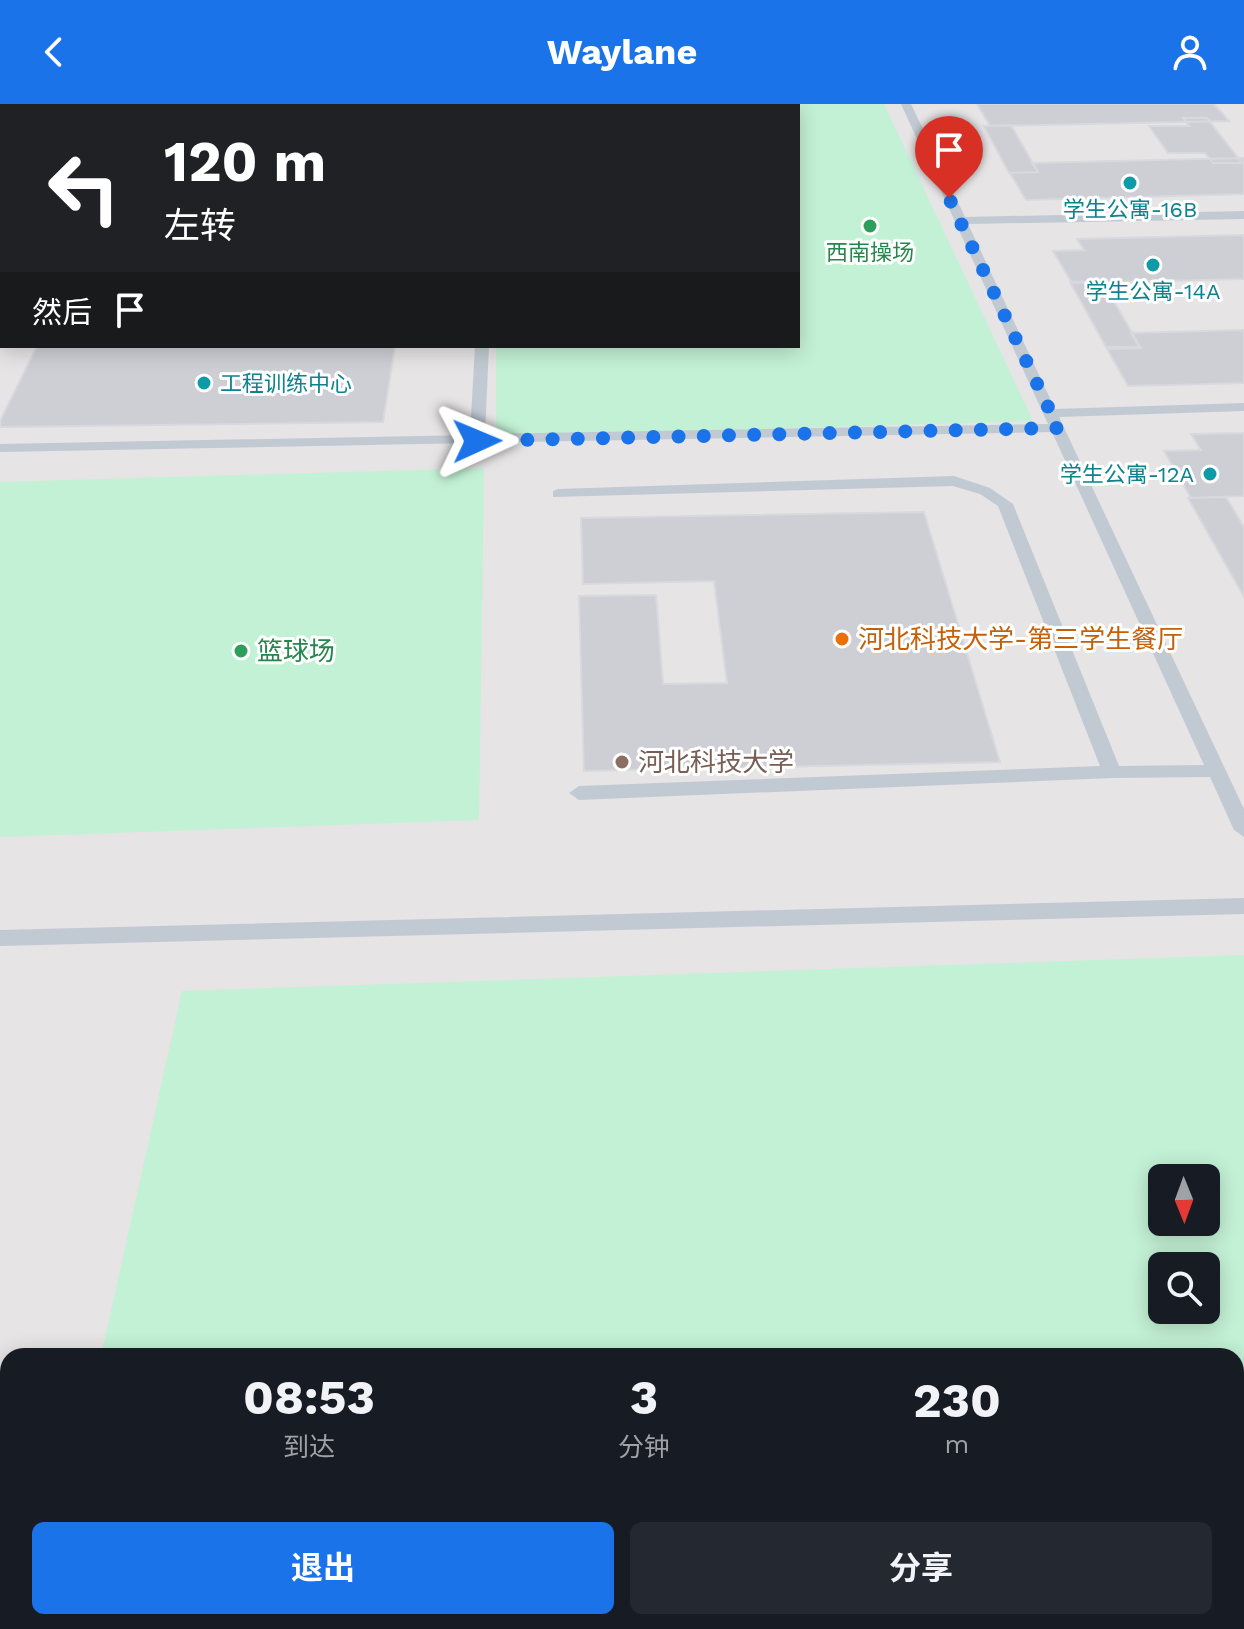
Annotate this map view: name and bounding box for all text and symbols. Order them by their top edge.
icon: back [32,30,76,74]
icon: person [1168,30,1212,74]
text: Waylane [547,31,697,73]
pin [915,116,983,198]
icon: arrive [927,128,971,172]
text: 120 m [164,129,326,195]
icon: left [32,136,136,240]
marker: 学生公寓-16B [1121,174,1139,192]
place label: 学生公寓-16B [1063,197,1197,222]
text: 左转 [164,205,236,247]
marker: 西南操场 [861,217,879,235]
place label: 西南操场 [826,240,914,265]
marker: 学生公寓-14A [1144,256,1162,274]
place label: 学生公寓-14A [1086,279,1220,304]
icon: arrive [108,288,152,332]
text: 然后 [32,295,92,330]
place label: 工程训练中心 [220,371,352,396]
marker: 工程训练中心 [195,374,213,392]
position arrow [435,399,519,483]
place label: 学生公寓-12A [1060,462,1194,487]
marker: 学生公寓-12A [1201,465,1219,483]
place label: 河北科技大学-第三学生餐厅 [858,624,1183,654]
marker: 河北科技大学-第三学生餐厅 [833,630,851,648]
place label: 篮球场 [257,636,335,666]
marker: 篮球场 [232,642,250,660]
place label: 河北科技大学 [638,747,794,777]
marker: 河北科技大学 [613,753,631,771]
north arrow [1148,1164,1220,1236]
map controls [1148,1164,1220,1324]
button: search [1148,1252,1220,1324]
text: 08:53 [243,1369,375,1426]
text: 3 [630,1369,658,1426]
text: 230 [913,1372,1001,1429]
text: m [945,1429,969,1459]
text: 到达 [283,1432,335,1462]
text: 分钟 [618,1432,670,1462]
button: 退出 [32,1522,614,1614]
button: 分享 [630,1522,1212,1614]

